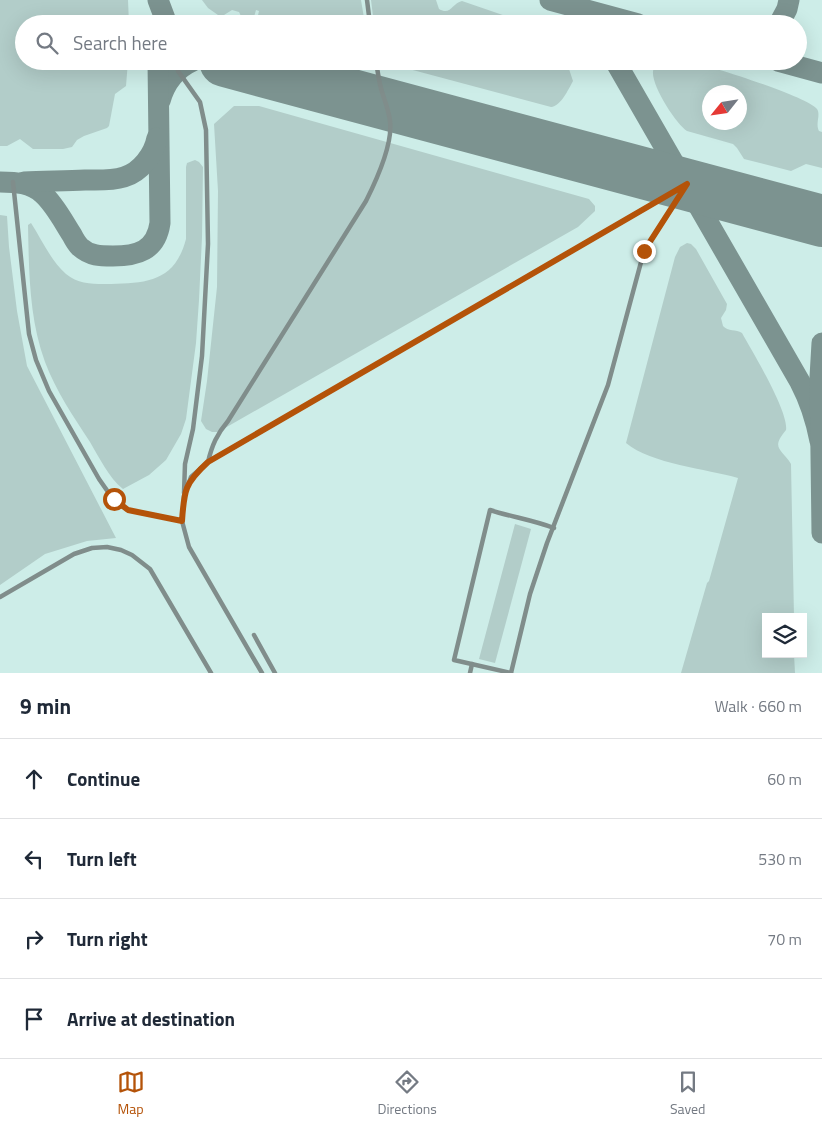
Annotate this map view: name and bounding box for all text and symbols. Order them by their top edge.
search box [15,15,807,70]
text: Search here [73,28,167,57]
icon: search [33,29,61,57]
north arrow [702,85,747,130]
route end [633,240,656,263]
route start [103,488,126,511]
map controls [762,613,807,658]
button: layers [762,613,807,658]
text: 9 min [20,690,71,722]
text: Walk · 660 m [714,694,802,718]
text: Continue [67,764,140,793]
icon: ahead [20,765,48,793]
text: 60 m [767,767,802,791]
text: Turn left [67,844,137,873]
icon: left [20,845,48,873]
text: 530 m [758,847,802,871]
text: Turn right [67,924,148,953]
icon: right [20,925,48,953]
text: 70 m [767,927,802,951]
text: Arrive at destination [67,1004,235,1033]
icon: arrive [20,1005,48,1033]
tab: Map [117,1068,145,1119]
tab: Directions [378,1068,437,1119]
tab: Saved [670,1068,706,1119]

